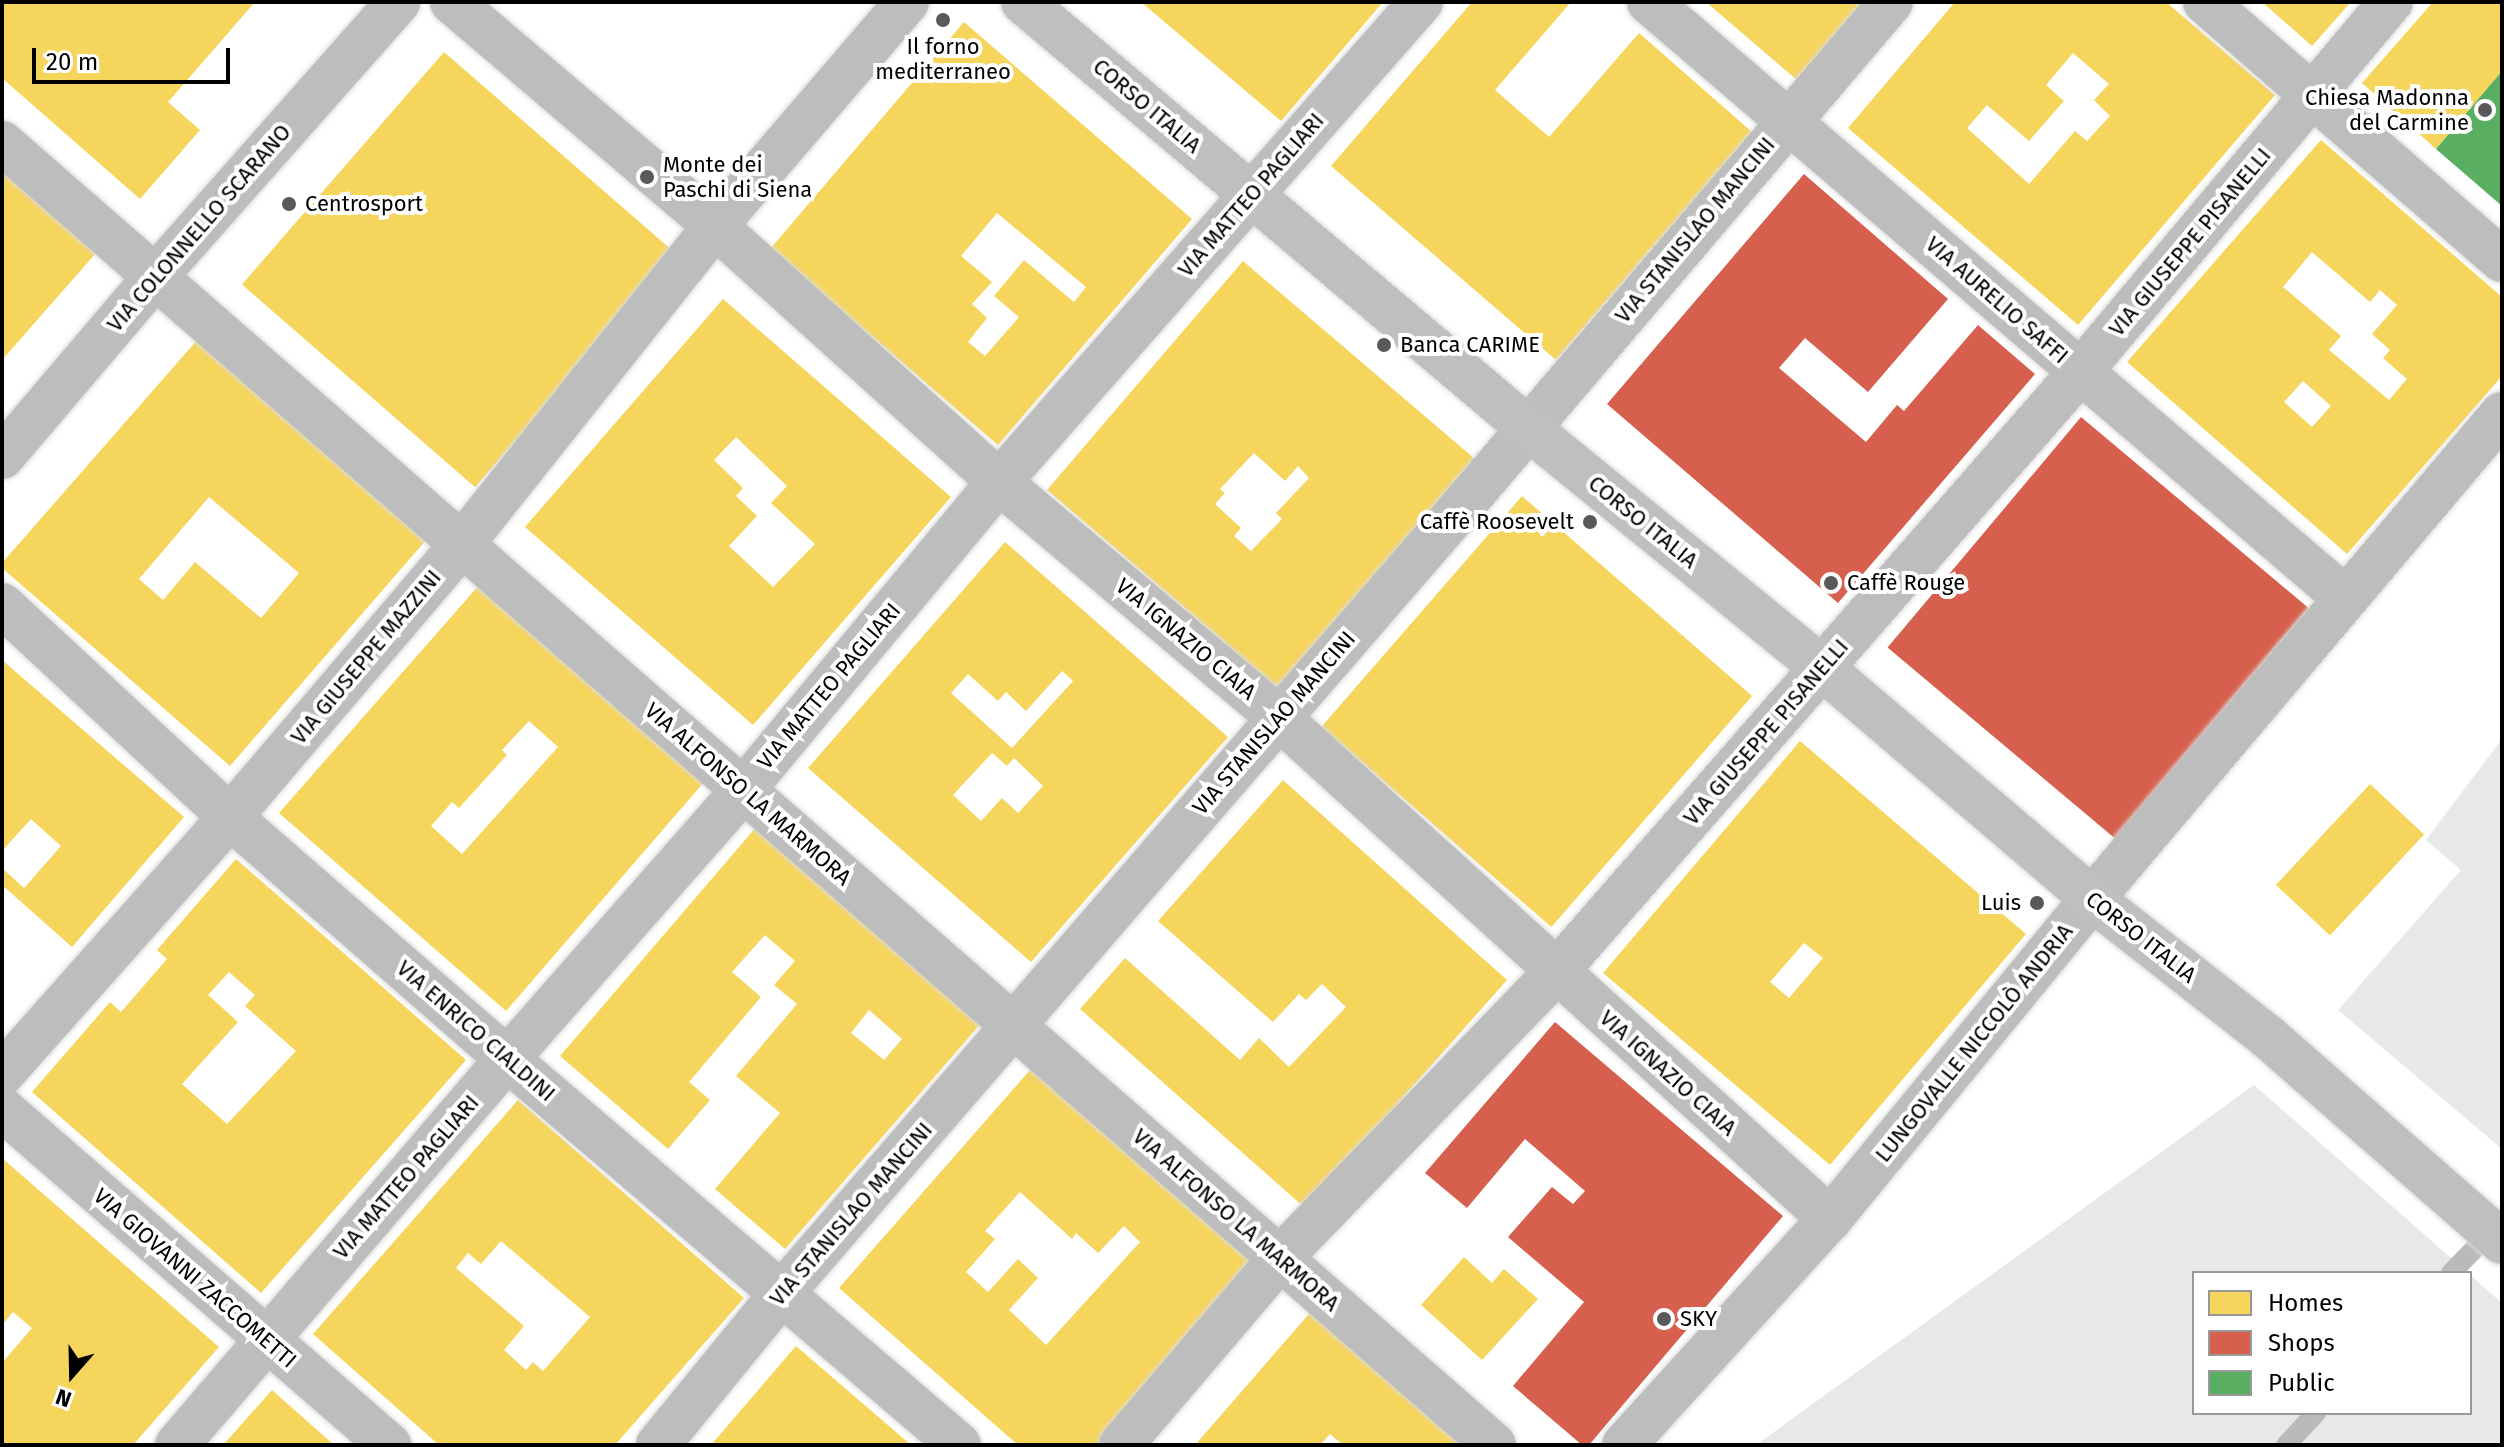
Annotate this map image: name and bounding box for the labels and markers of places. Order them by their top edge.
marker: Il forno mediterraneo [934,11,952,29]
place label: Il forno mediterraneo [875,33,1011,84]
place label: Chiesa Madonna del Carmine [2305,84,2469,136]
marker: Chiesa Madonna del Carmine [2476,101,2494,119]
place label: Monte dei Paschi di Siena [663,151,812,202]
marker: Monte dei Paschi di Siena [638,168,656,186]
place label: Centrosport [305,191,423,217]
marker: Centrosport [280,195,298,213]
place label: Banca CARIME [1400,332,1540,358]
marker: Banca CARIME [1375,336,1393,354]
place label: Caffè Roosevelt [1420,509,1574,535]
marker: Caffè Roosevelt [1581,513,1599,531]
place label: Caffè Rouge [1847,570,1965,596]
marker: Caffè Rouge [1822,574,1840,592]
place label: Luis [1981,890,2021,916]
marker: Luis [2028,894,2046,912]
place label: SKY [1680,1306,1717,1332]
marker: SKY [1655,1310,1673,1328]

